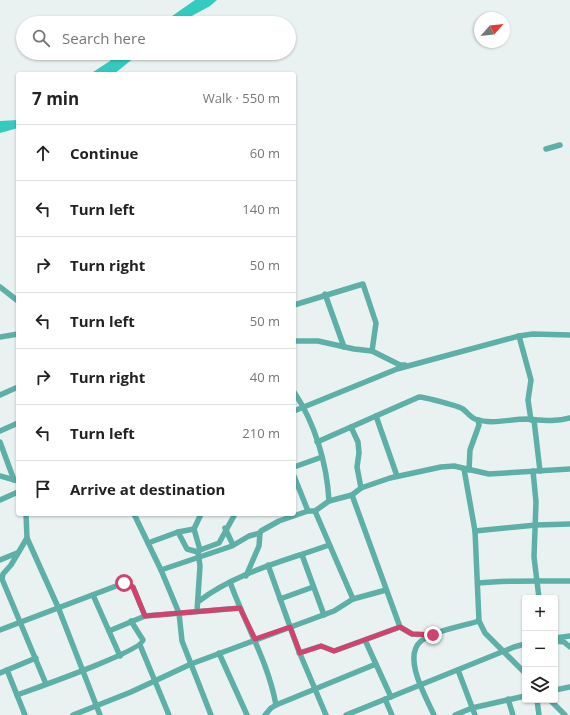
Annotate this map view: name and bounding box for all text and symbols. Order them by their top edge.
north arrow [474,12,510,48]
search box [16,16,296,60]
icon: search [30,27,52,49]
text: Search here [62,28,146,48]
text: 7 min [32,87,79,110]
text: Walk · 550 m [203,89,280,107]
icon: ahead [32,142,54,164]
text: Continue [70,143,138,163]
text: 60 m [250,144,280,162]
icon: left [32,198,54,220]
text: Turn left [70,199,135,219]
text: 140 m [242,200,280,218]
icon: right [32,254,54,276]
text: Turn right [70,255,145,275]
text: 50 m [250,256,280,274]
icon: left [32,310,54,332]
text: Turn left [70,311,135,331]
text: 50 m [250,312,280,330]
icon: right [32,366,54,388]
text: Turn right [70,367,145,387]
text: 40 m [250,368,280,386]
icon: left [32,422,54,444]
text: Turn left [70,423,135,443]
text: 210 m [242,424,280,442]
icon: arrive [32,478,54,500]
text: Arrive at destination [70,479,225,499]
route start [115,574,133,592]
map controls [522,595,558,703]
button: + [522,595,558,631]
route end [424,626,442,644]
button: − [522,631,558,667]
button: layers [522,667,558,703]

